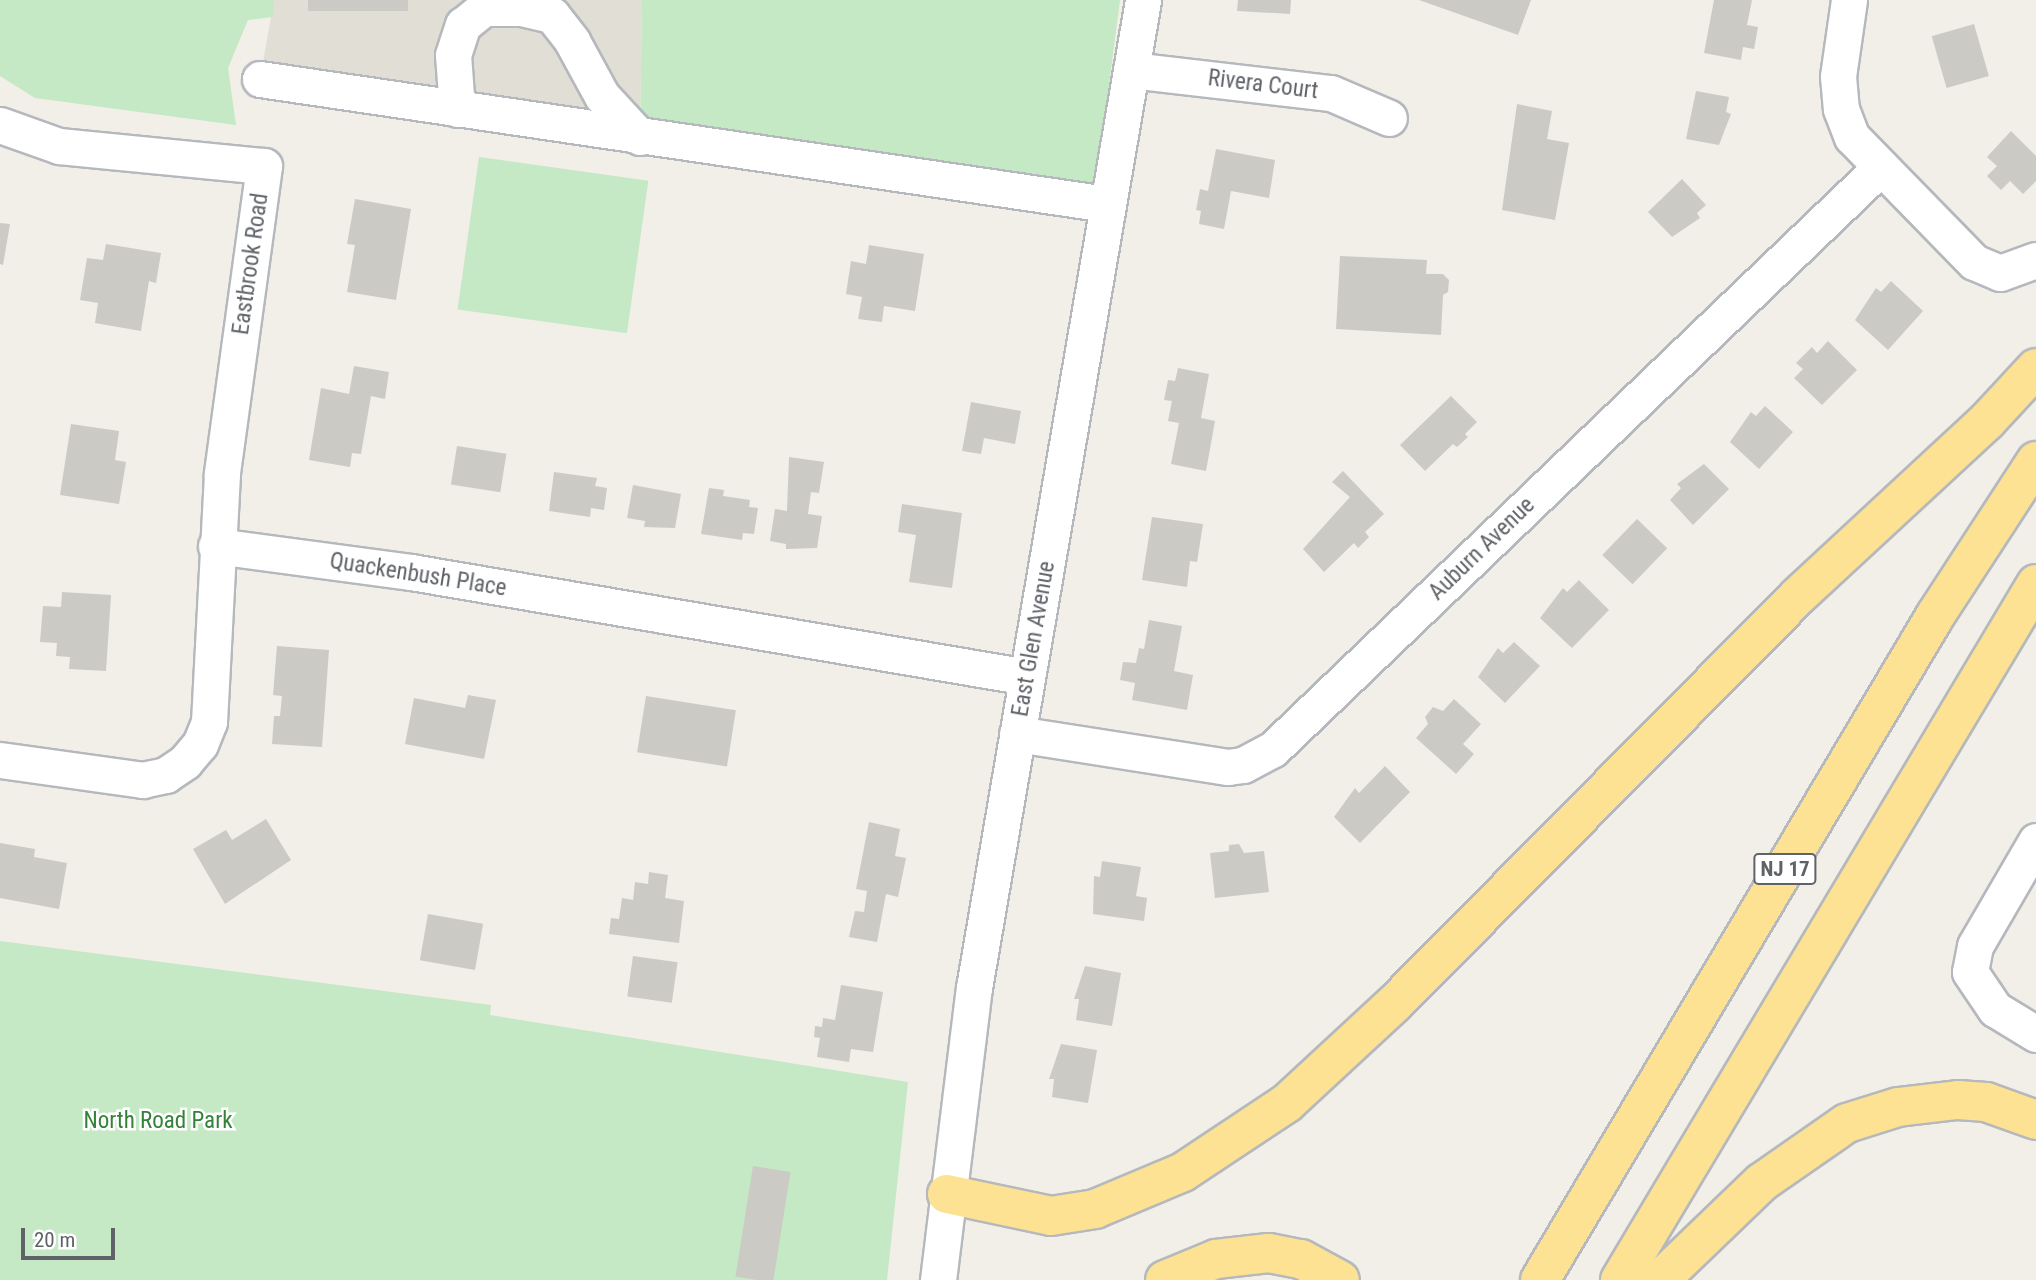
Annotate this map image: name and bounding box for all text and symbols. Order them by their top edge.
street label: Rivera Court [1206,65,1320,105]
street label: Eastbrook Road [227,191,275,337]
street label: Auburn Avenue [1423,492,1541,606]
street label: Quackenbush Place [328,547,508,603]
street label: East Glen Avenue [1007,559,1061,719]
road number: NJ 17 [1752,852,1818,886]
park label: North Road Park [83,1107,233,1135]
scale bar [24,1214,119,1258]
text: 20 m [34,1228,75,1252]

